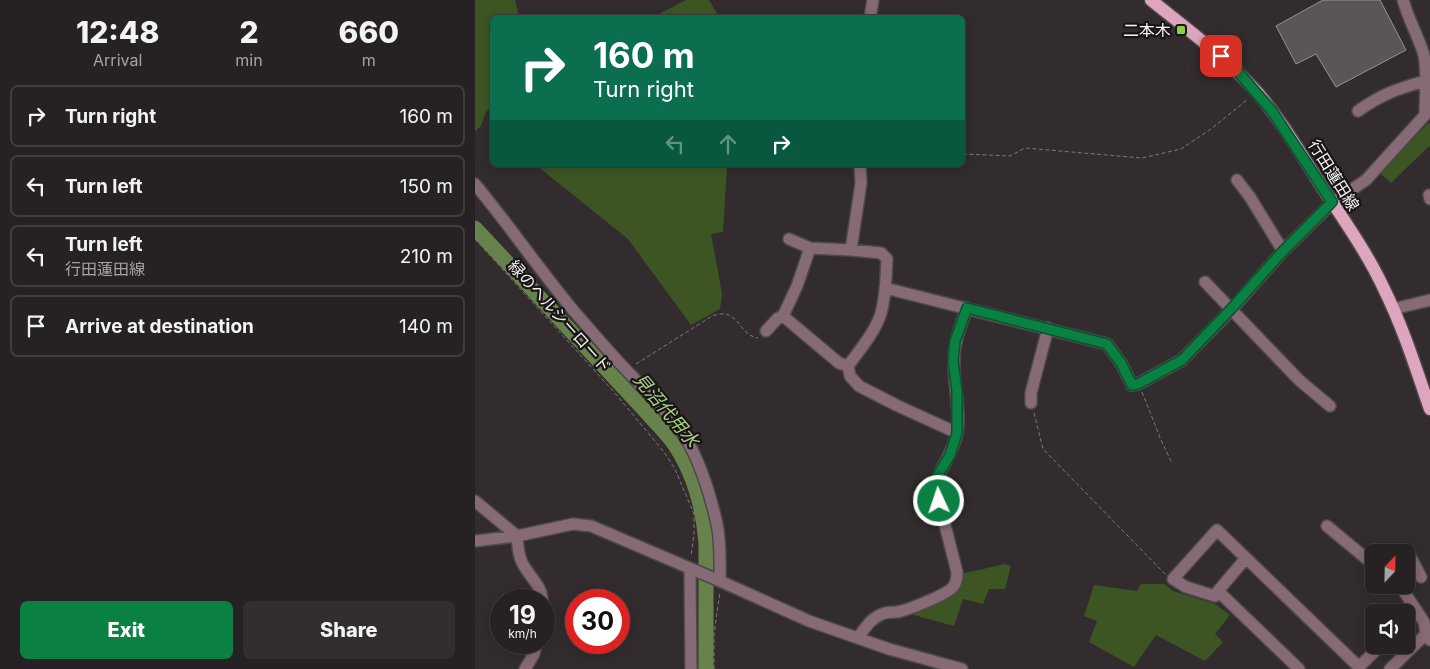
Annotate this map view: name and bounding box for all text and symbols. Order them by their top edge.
text: 12:48 [76,14,159,50]
text: 2 [239,14,259,50]
text: 660 [339,14,399,50]
place label: 二本木 [1123,20,1171,40]
marker: 二本木 [1175,24,1187,36]
text: 160 m [593,34,695,76]
icon: right [510,35,575,100]
pin [1200,35,1242,77]
icon: arrive [1207,42,1235,70]
text: Arrival [93,50,142,70]
text: min [235,50,263,70]
text: m [362,50,376,70]
text: Turn right [593,76,694,102]
icon: right [22,102,50,130]
text: Turn right [65,105,156,128]
text: 160 m [400,105,453,128]
icon: left [661,130,689,158]
icon: ahead [714,130,742,158]
icon: right [767,130,795,158]
street label: 行田蓮田線 [1304,136,1364,214]
icon: left [22,172,50,200]
text: Turn left [65,175,143,198]
text: 150 m [400,175,453,198]
text: Turn left [65,233,143,256]
icon: left [22,242,50,270]
text: 210 m [400,245,453,268]
street label: 緑のヘルシーロード [504,256,616,376]
text: 行田蓮田線 [65,259,145,279]
icon: arrive [22,312,50,340]
text: Arrive at destination [65,315,254,338]
text: 140 m [399,315,453,338]
water label: 見沼代用水 [629,368,705,452]
position arrow [912,474,964,526]
north arrow [1365,544,1415,594]
map controls [1365,544,1415,654]
speed limit sign: 30 [565,589,630,654]
text: 19 [509,600,536,630]
button: Exit [20,601,233,659]
button: Share [243,601,455,659]
button: sound [1365,604,1415,654]
text: km/h [508,626,537,641]

